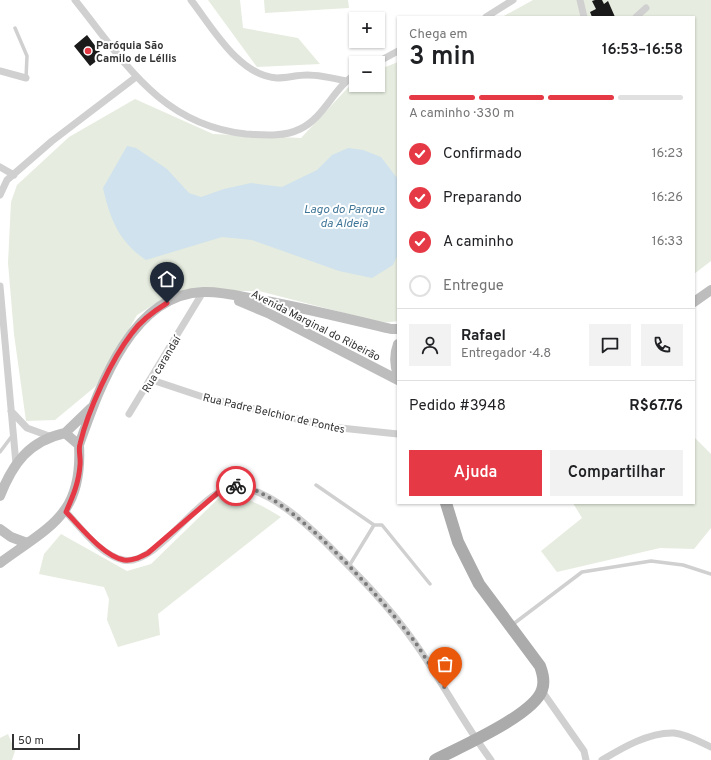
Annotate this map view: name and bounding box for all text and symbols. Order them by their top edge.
map controls [349,12,385,92]
button: + [349,12,385,48]
text: Chega em [409,27,468,43]
place label: Paróquia São Camilo de Léllis [96,39,177,66]
text: 3 min [409,41,476,74]
text: 16:53–16:58 [602,41,683,60]
marker: Paróquia São Camilo de Léllis [83,46,93,56]
button: − [349,56,385,92]
text: A caminho · 330 m [409,106,514,122]
icon: check [409,143,431,165]
text: Confirmado [443,145,522,164]
text: 16:23 [652,146,683,162]
icon: check [409,187,431,209]
text: Preparando [443,189,522,208]
text: 16:26 [652,190,683,206]
water label: Lago do Parque da Aldeia [304,202,385,232]
icon: check [409,231,431,253]
text: A caminho [443,233,514,252]
text: 16:33 [652,234,683,250]
pin [150,262,184,303]
icon: home [156,268,178,290]
text: Entregue [443,277,504,296]
street label: Avenida Marginal do Ribeirão [249,287,382,365]
button: person [409,324,451,366]
button: chat [589,324,631,366]
button: phone [641,324,683,366]
text: Rafael [461,327,506,346]
street label: Rua carandaí [139,332,185,396]
text: Entregador · 4.8 [461,346,551,362]
street label: Rua Padre Belchior de Pontes [201,391,346,437]
text: Pedido #3948 [409,397,506,416]
text: R$67.76 [629,397,683,416]
button: Ajuda [409,450,542,496]
button: Compartilhar [550,450,683,496]
courier [216,466,256,506]
icon: bike [225,475,247,497]
pin [428,647,462,688]
icon: bag [434,653,456,675]
scale bar [12,732,80,751]
text: 50 m [18,734,44,748]

